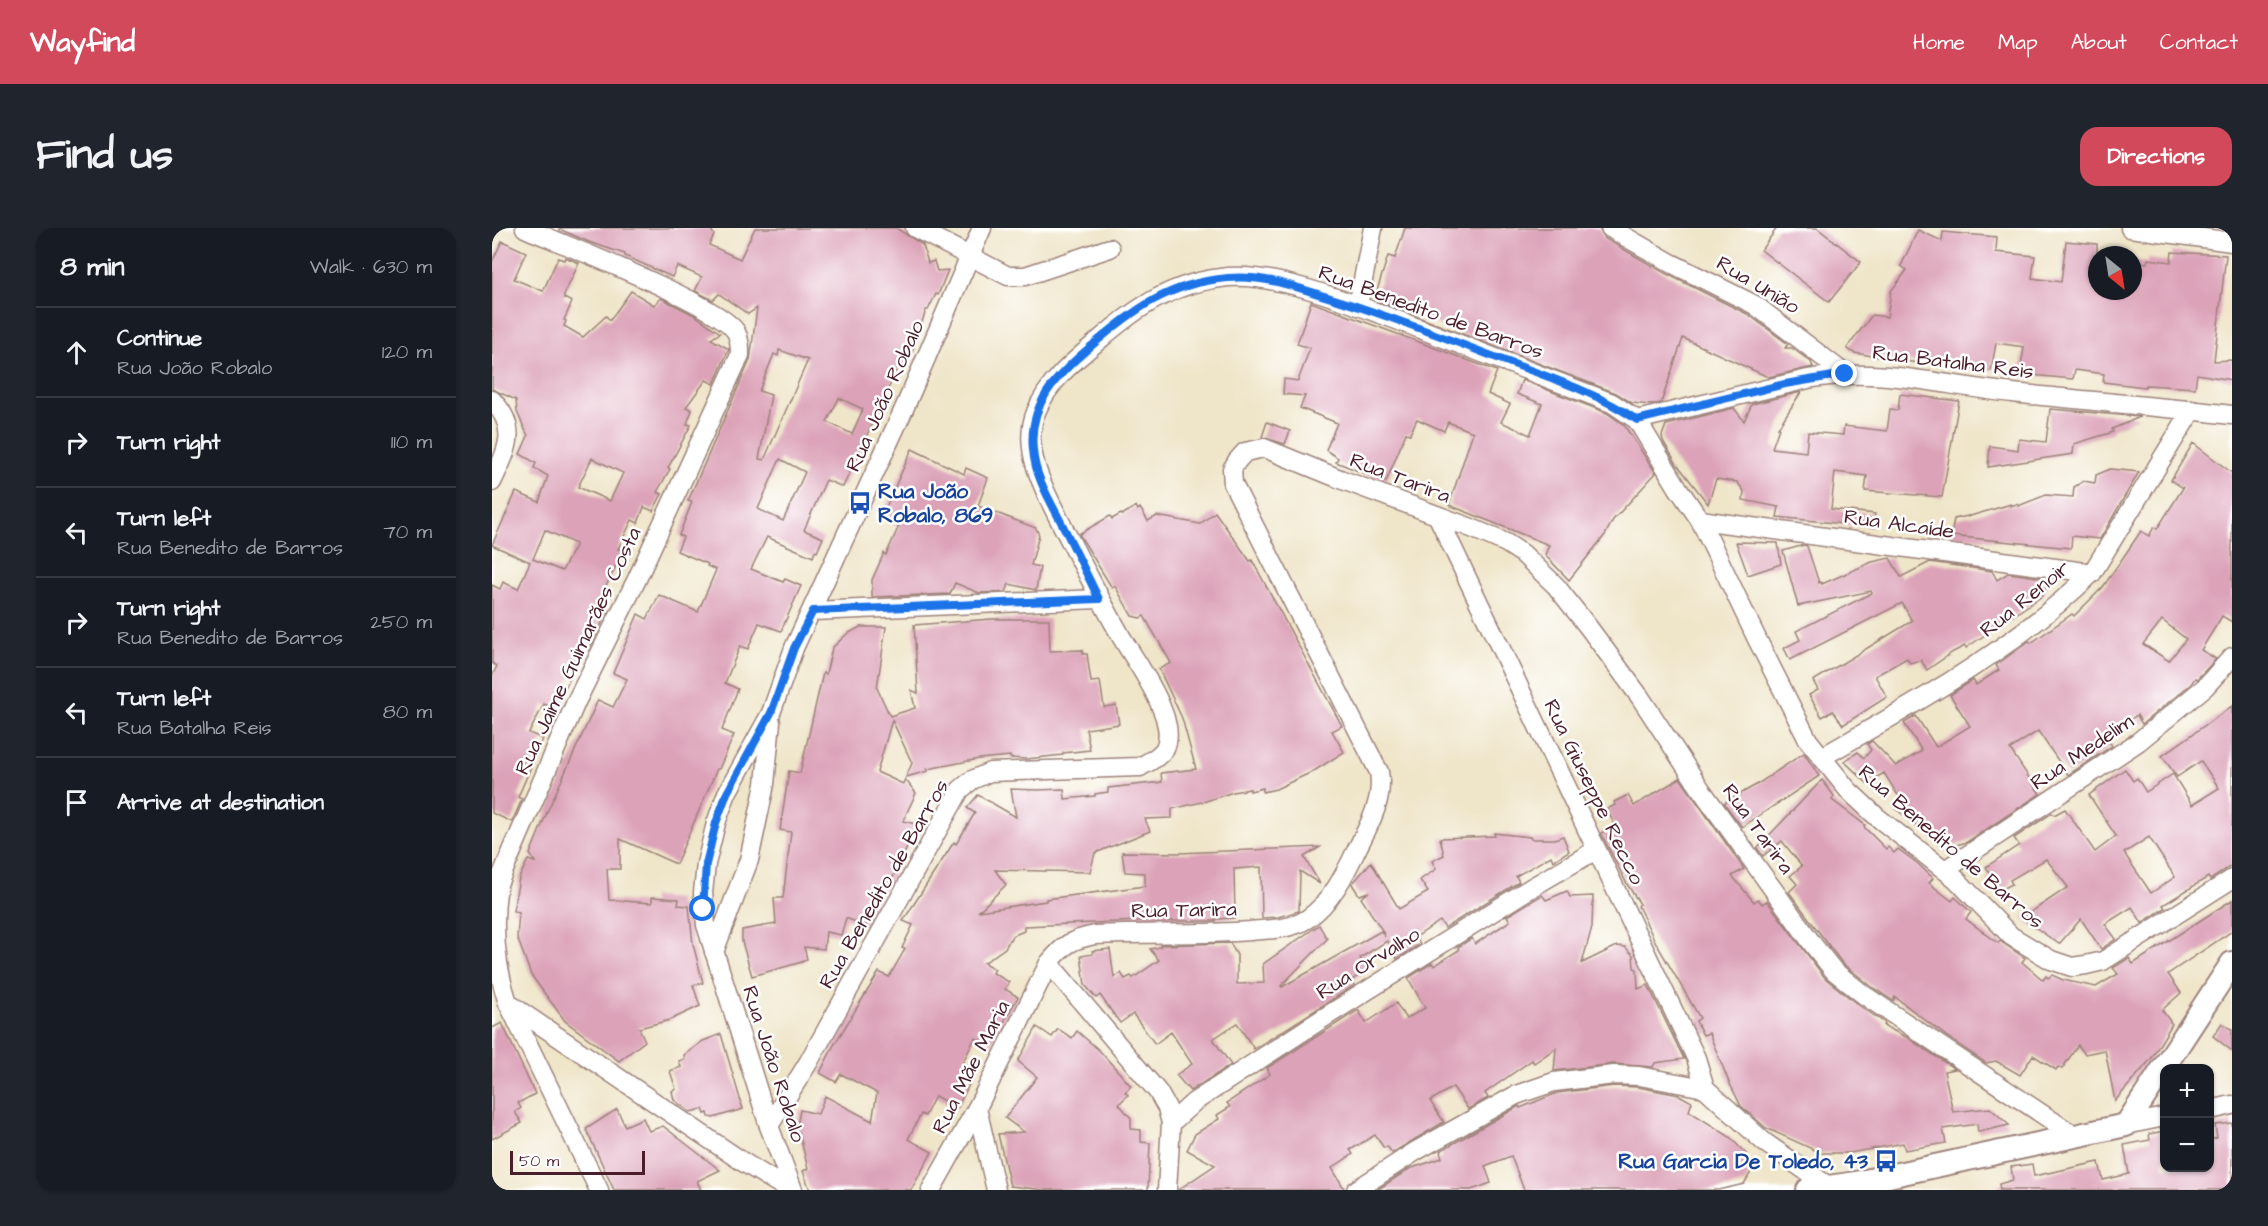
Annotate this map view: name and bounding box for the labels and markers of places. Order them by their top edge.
place label: Rua João Robalo, 869 [878,477,993,530]
bus stop icon: Rua João Robalo, 869 [847,490,873,516]
place label: Rua Garcia De Toledo, 43 [1618,1147,1868,1176]
bus stop icon: Rua Garcia De Toledo, 43 [1873,1148,1899,1174]

